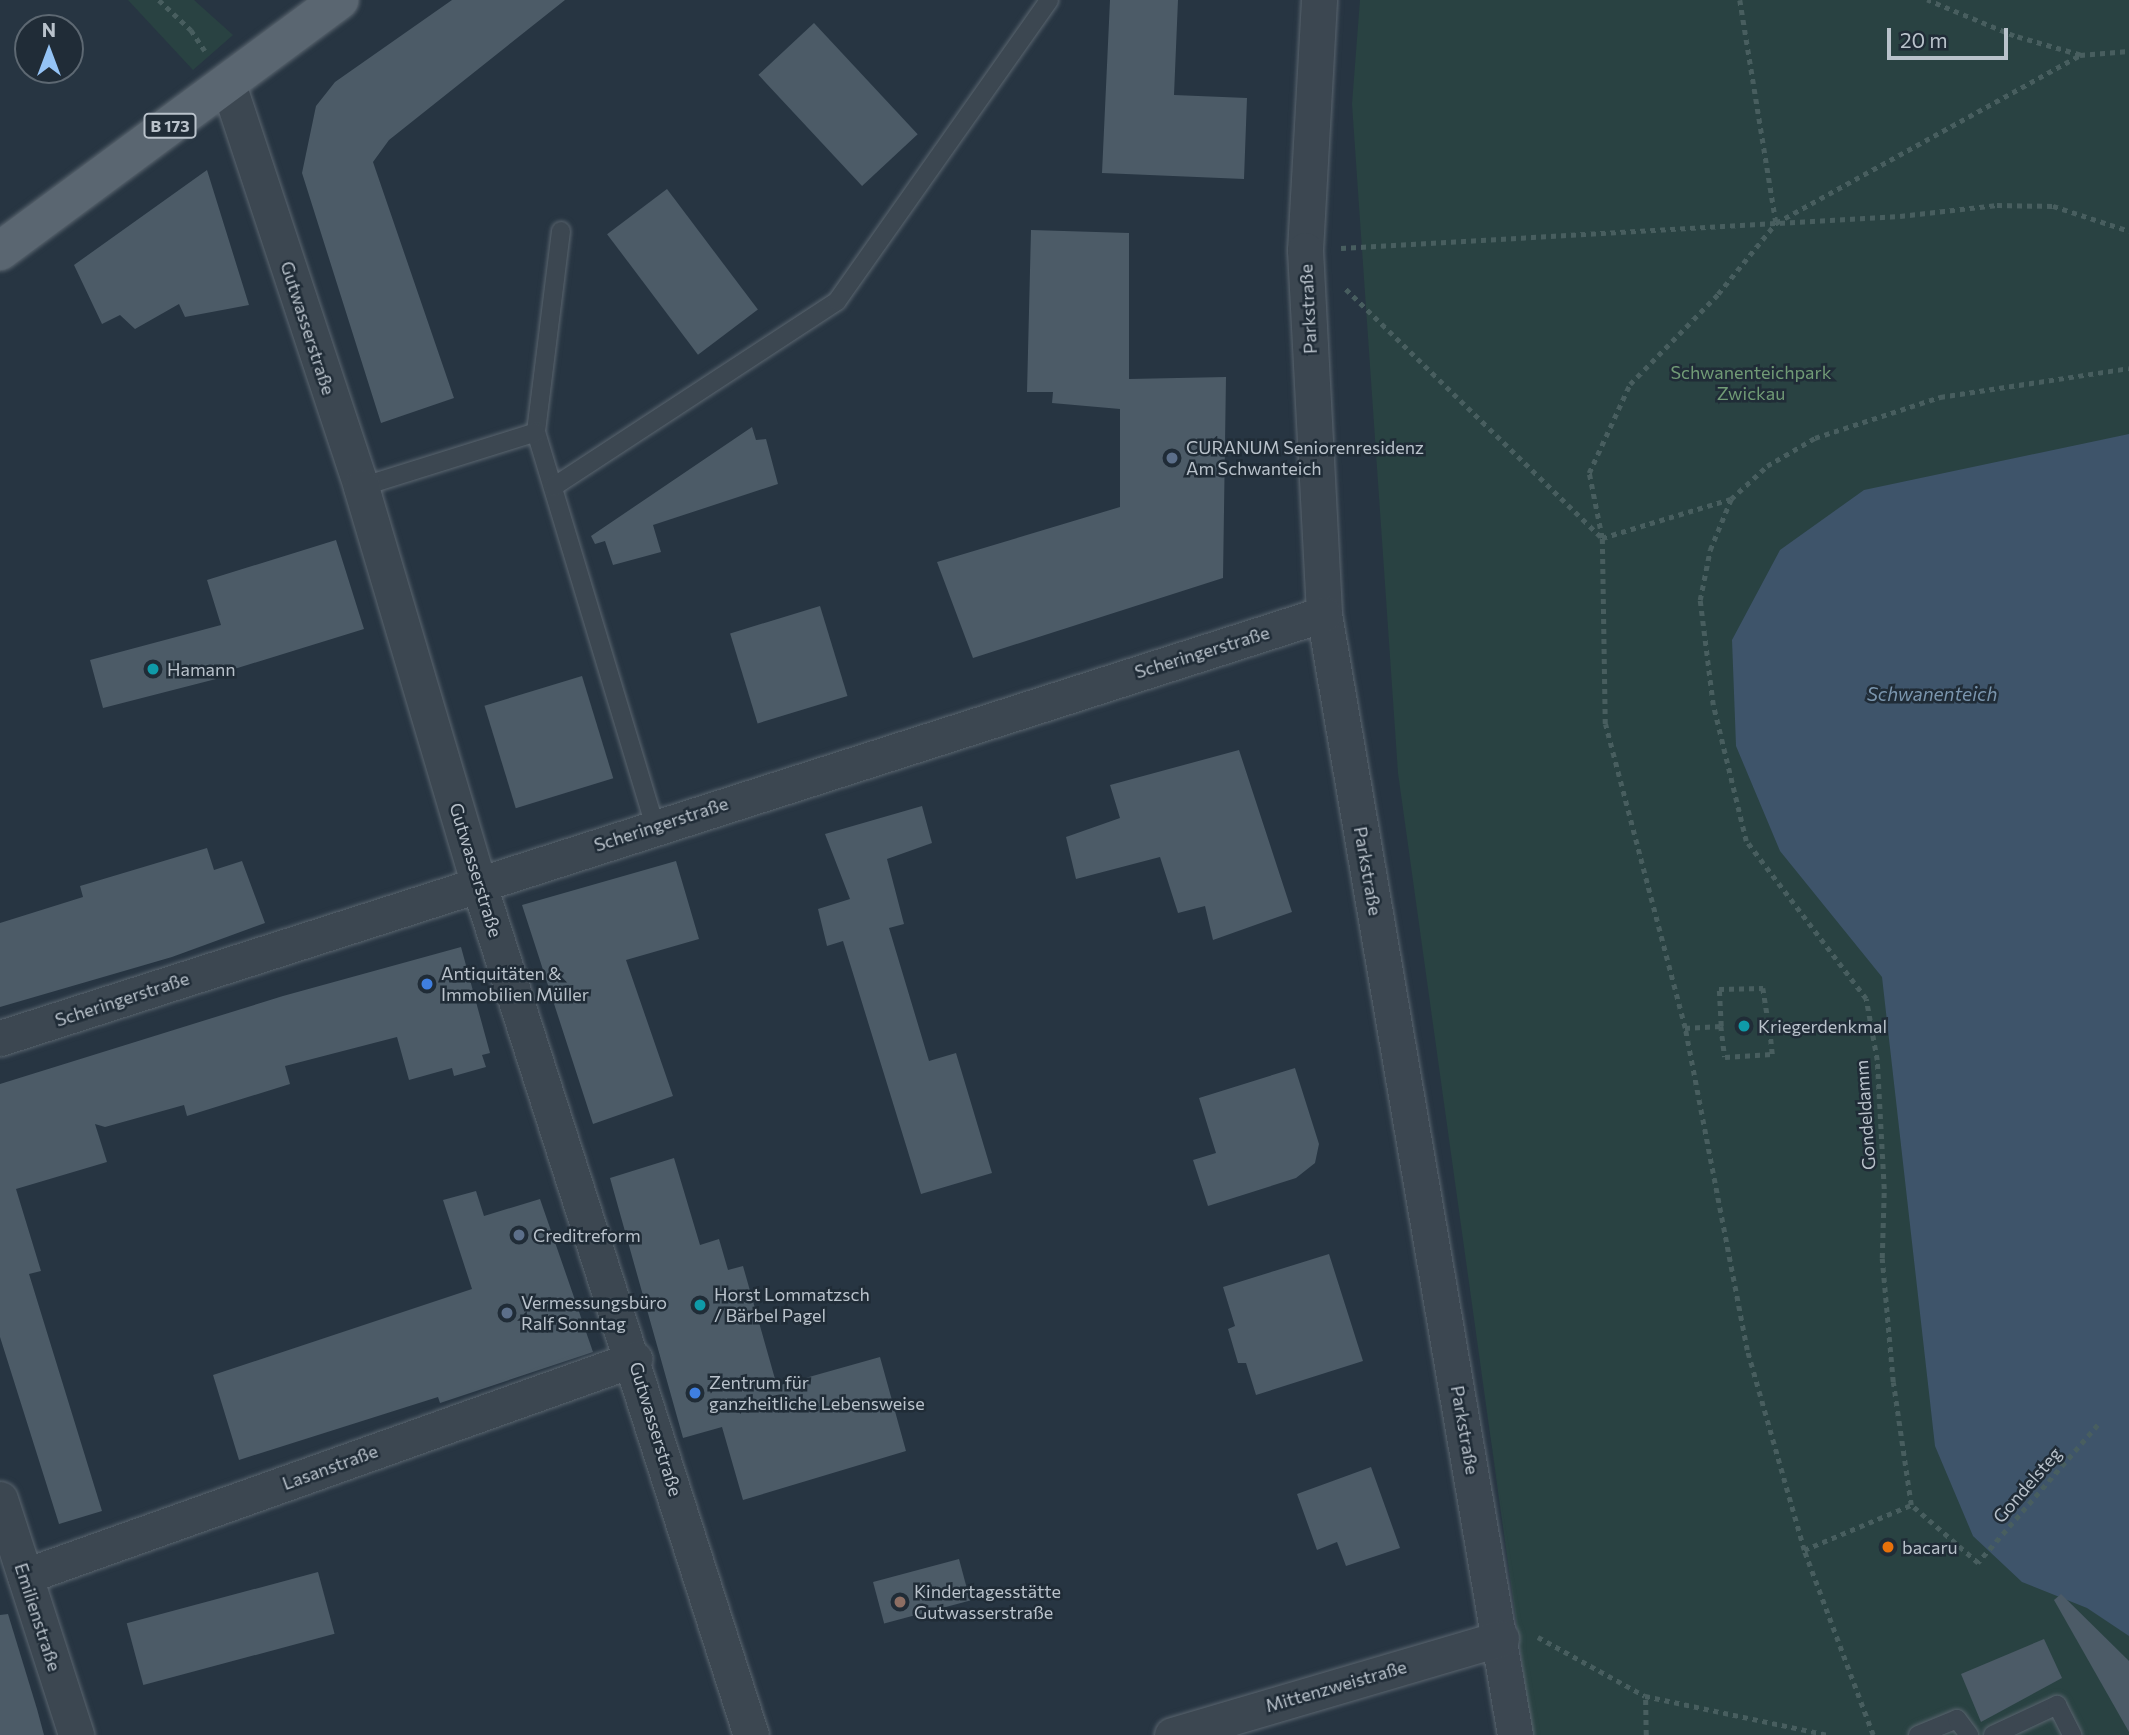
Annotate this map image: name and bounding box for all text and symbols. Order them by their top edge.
north arrow [14,14,84,84]
scale bar [1891,14,2012,58]
text: N [42,18,56,41]
text: 20 m [1900,27,1948,52]
road number: B 173 [142,114,198,138]
street label: Gutwasserstraße [276,258,340,398]
street label: Parkstraße [1295,263,1321,355]
park label: Schwanenteichpark Zwickau [1671,362,1831,404]
place label: CURANUM Seniorenresidenz Am Schwanteich [1186,437,1424,480]
marker: CURANUM Seniorenresidenz Am Schwanteich [1164,450,1180,466]
street label: Scheringerstraße [1132,621,1272,683]
place label: Hamann [167,658,236,680]
marker: Hamann [145,661,161,677]
water label: Schwanenteich [1867,683,1997,705]
street label: Scheringerstraße [591,792,731,856]
street label: Gutwasserstraße [445,800,507,940]
street label: Parkstraße [1350,825,1386,917]
place label: Antiquitäten & Immobilien Müller [441,963,589,1006]
street label: Scheringerstraße [52,967,192,1031]
marker: Antiquitäten & Immobilien Müller [419,976,435,992]
place label: Kriegerdenkmal [1758,1015,1887,1037]
marker: Kriegerdenkmal [1736,1018,1752,1034]
street label: Gondeldamm [1850,1059,1880,1171]
place label: Creditreform [533,1224,641,1246]
marker: Creditreform [511,1227,527,1243]
place label: Horst Lommatzsch / Bärbel Pagel [714,1284,870,1326]
place label: Vermessungsbüro Ralf Sonntag [521,1292,667,1334]
marker: Horst Lommatzsch / Bärbel Pagel [692,1297,708,1313]
marker: Vermessungsbüro Ralf Sonntag [499,1305,515,1321]
street label: Gutwasserstraße [625,1359,687,1499]
place label: Zentrum für ganzheitliche Lebensweise [709,1372,925,1414]
street label: Parkstraße [1447,1384,1483,1476]
marker: Zentrum für ganzheitliche Lebensweise [687,1385,703,1401]
street label: Lasanstraße [279,1440,381,1494]
street label: Gondelsteg [1988,1443,2066,1527]
place label: bacaru [1902,1536,1958,1558]
marker: bacaru [1880,1539,1896,1555]
street label: Emilienstraße [10,1560,66,1674]
place label: Kindertagesstätte Gutwasserstraße [914,1581,1061,1624]
marker: Kindertagesstätte Gutwasserstraße [892,1594,908,1610]
street label: Mittenzweistraße [1263,1656,1409,1716]

